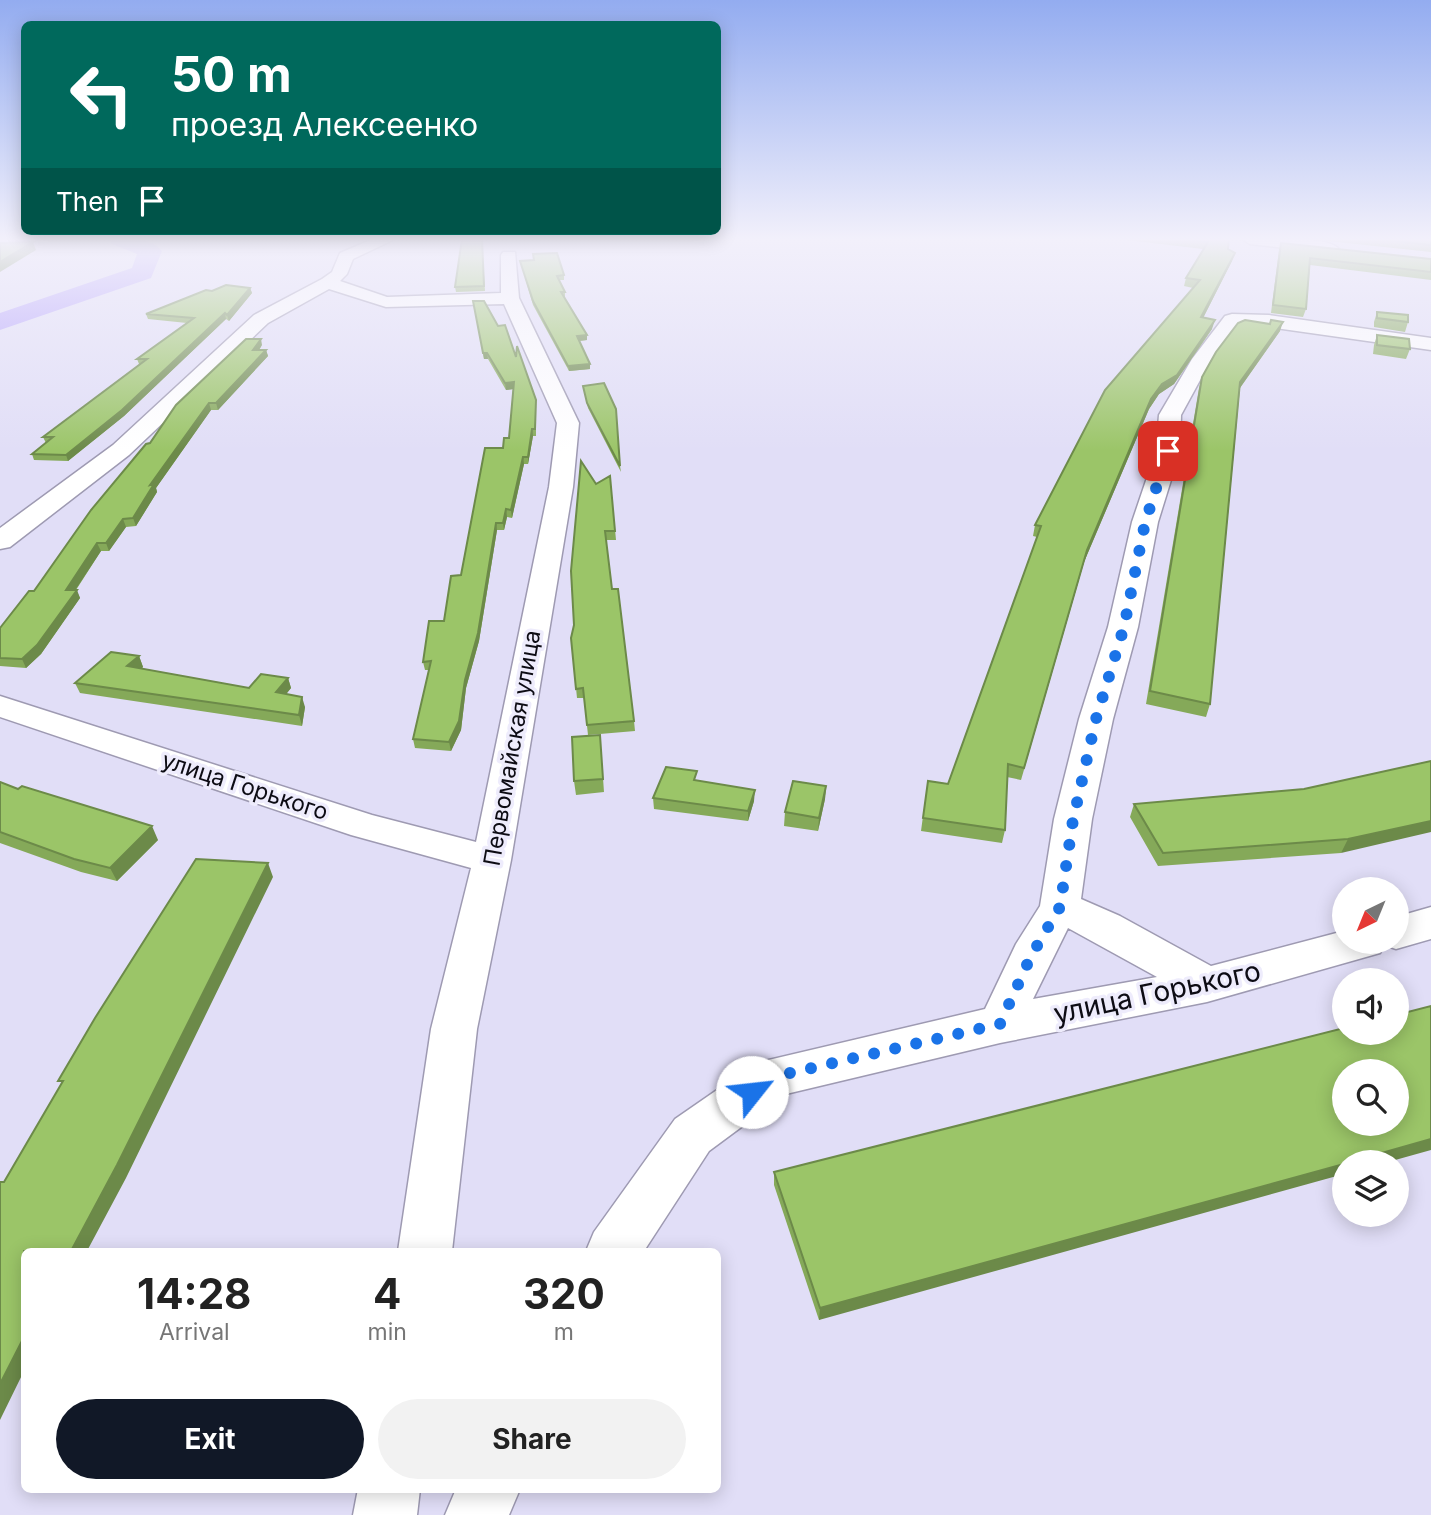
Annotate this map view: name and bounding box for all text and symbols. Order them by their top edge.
text: 50 m [171,45,292,104]
icon: left [56,49,147,140]
text: проезд Алексеенко [171,105,478,144]
icon: arrive [133,182,171,220]
text: Then [56,186,119,217]
pin [1138,421,1198,481]
icon: arrive [1149,432,1187,470]
street label: Первомайская улица [477,628,547,868]
street label: улица Горького [158,746,332,826]
north arrow [1332,877,1409,954]
map controls [1332,877,1409,1227]
street label: улица Горького [1050,953,1264,1031]
button: sound [1332,968,1409,1045]
position arrow [715,1055,789,1129]
button: search [1332,1059,1409,1136]
button: layers [1332,1150,1409,1227]
text: 14:28 [137,1268,251,1319]
text: 4 [373,1268,401,1319]
text: 320 [523,1268,605,1319]
text: Arrival [159,1318,230,1346]
text: min [368,1318,407,1346]
text: m [554,1318,574,1346]
button: Exit [56,1399,364,1479]
button: Share [378,1399,686,1479]

